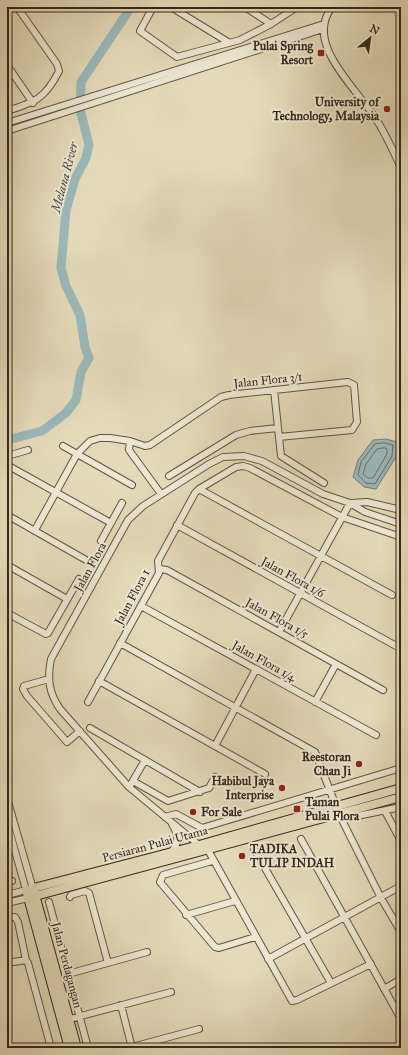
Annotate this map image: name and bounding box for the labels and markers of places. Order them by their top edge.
place label: Pulai Spring Resort [253,39,314,67]
marker: Pulai Spring Resort [316,48,326,58]
place label: University of Technology, Malaysia [272,95,381,124]
marker: University of Technology, Malaysia [382,104,392,114]
place label: Reestoran Chan Ji [302,750,352,779]
marker: Reestoran Chan Ji [354,759,364,769]
place label: Habibul Jaya Interprise [211,774,275,803]
marker: Habibul Jaya Interprise [277,783,287,793]
place label: Taman Pulai Flora [304,795,360,823]
marker: Taman Pulai Flora [292,804,302,814]
place label: For Sale [201,805,242,819]
marker: For Sale [188,807,198,817]
place label: TADIKA TULIP INDAH [249,842,335,870]
marker: TADIKA TULIP INDAH [237,851,247,861]

